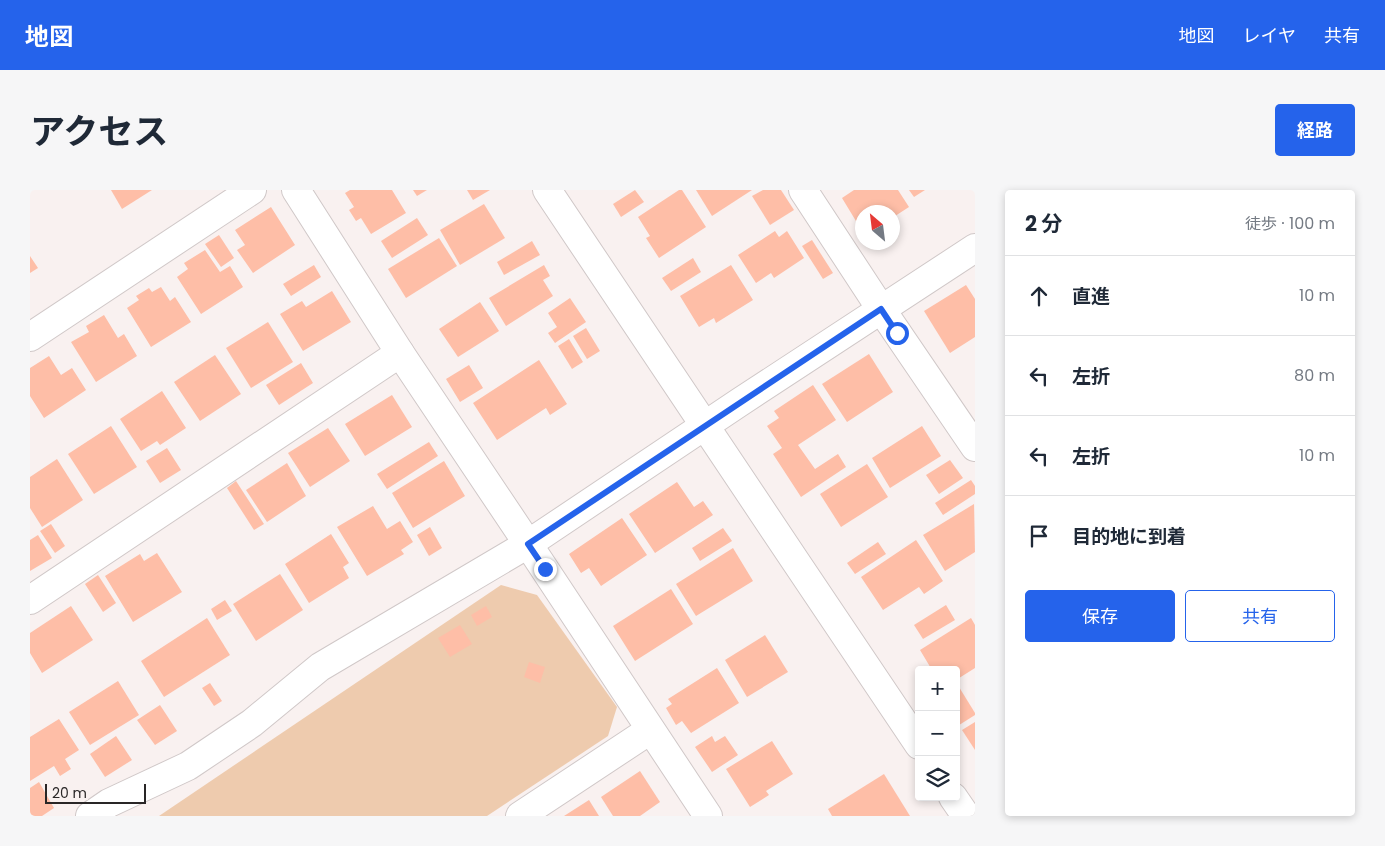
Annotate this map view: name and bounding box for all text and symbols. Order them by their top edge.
text: 地図 [25,20,73,53]
text: 地図 [1179,23,1215,48]
text: レイヤ [1243,23,1296,48]
text: 共有 [1324,23,1360,48]
button: 経路 [1275,104,1355,156]
text: アクセス [30,107,168,156]
north arrow [855,205,900,250]
text: 2 分 [1025,209,1062,238]
text: 徒歩 · 100 m [1245,212,1335,235]
icon: ahead [1025,282,1053,310]
text: 直進 [1072,283,1110,310]
text: 10 m [1299,284,1335,307]
route start [886,322,909,345]
icon: left [1025,362,1053,390]
text: 左折 [1072,363,1110,390]
text: 80 m [1294,364,1335,387]
icon: left [1025,442,1053,470]
text: 左折 [1072,443,1110,470]
text: 10 m [1299,444,1335,467]
icon: arrive [1025,522,1053,550]
text: 目的地に到着 [1072,523,1186,550]
route end [534,558,557,581]
button: 保存 [1025,590,1175,642]
button: 共有 [1185,590,1335,642]
map controls [915,666,960,801]
button: + [915,666,960,711]
button: − [915,711,960,756]
button: layers [915,756,960,801]
scale bar [45,781,146,804]
text: 20 m [52,783,87,803]

